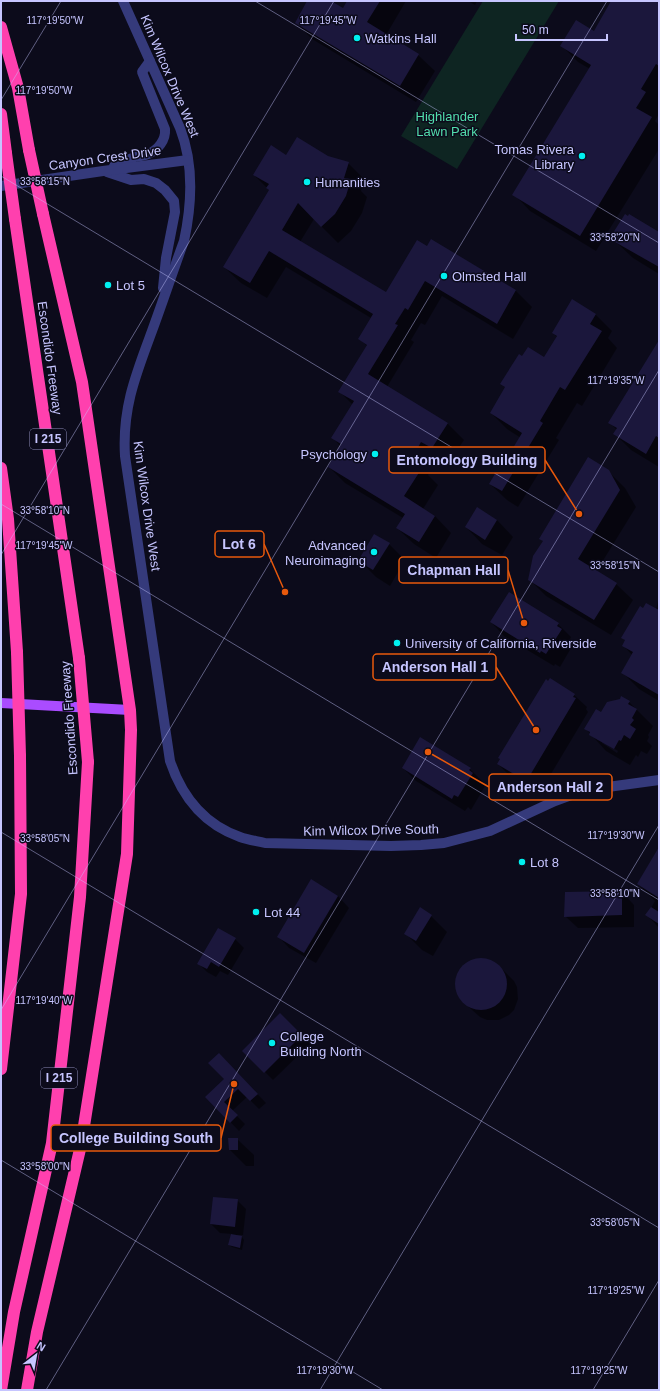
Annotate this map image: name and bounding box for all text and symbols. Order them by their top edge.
street label: Kim Wilcox Drive West [137,13,203,140]
text: 117°19'50"W [26,15,84,26]
text: 117°19'45"W [299,15,357,26]
scale bar [516,16,607,42]
text: 50 m [522,23,549,37]
place label: Watkins Hall [365,31,437,46]
marker: Watkins Hall [352,33,362,43]
text: 117°19'50"W [15,85,73,96]
park label: Highlander Lawn Park [416,109,479,139]
place label: Tomas Rivera Library [495,142,575,172]
street label: Canyon Crest Drive [48,143,162,173]
marker: Tomas Rivera Library [577,151,587,161]
place label: Humanities [315,175,381,190]
text: 33°58'15"N [20,176,70,187]
marker: Humanities [302,177,312,187]
text: 33°58'20"N [590,232,640,243]
place label: Olmsted Hall [452,269,527,284]
marker: Olmsted Hall [439,271,449,281]
place label: Lot 5 [116,278,145,293]
marker: Lot 5 [103,280,113,290]
street label: Escondido Freeway [35,300,65,416]
text: 117°19'35"W [587,375,645,386]
road number: I 215 [30,429,66,449]
street label: Kim Wilcox Drive West [130,440,164,572]
place label: Psychology [301,447,367,462]
callout: Entomology Building [389,447,545,473]
marker: Psychology [370,449,380,459]
text: Entomology Building [397,452,537,468]
text: 33°58'10"N [20,505,70,516]
callout: Lot 6 [215,531,264,557]
text: Lot 6 [222,536,256,552]
place label: Advanced Neuroimaging [285,538,366,568]
text: 117°19'45"W [15,540,73,551]
marker: Advanced Neuroimaging [369,547,379,557]
callout: Chapman Hall [399,557,508,583]
text: 33°58'15"N [590,560,640,571]
text: Chapman Hall [407,562,501,578]
place label: University of California, Riverside [405,636,596,651]
marker: University of California, Riverside [392,638,402,648]
callout: Anderson Hall 1 [373,654,496,680]
text: Anderson Hall 1 [382,659,488,675]
street label: Escondido Freeway [58,660,80,775]
callout: Anderson Hall 2 [489,774,612,800]
text: Anderson Hall 2 [497,779,603,795]
street label: Kim Wilcox Drive South [303,821,439,839]
text: 117°19'30"W [587,830,645,841]
text: 33°58'05"N [20,833,70,844]
place label: Lot 8 [530,855,559,870]
marker: Lot 8 [517,857,527,867]
text: 33°58'10"N [590,888,640,899]
place label: Lot 44 [264,905,300,920]
marker: Lot 44 [251,907,261,917]
text: 117°19'40"W [15,995,73,1006]
place label: College Building North [280,1029,362,1059]
marker: College Building North [267,1038,277,1048]
road number: I 215 [41,1068,77,1088]
callout: College Building South [51,1125,221,1151]
text: College Building South [59,1130,213,1146]
text: 33°58'00"N [20,1161,70,1172]
text: 33°58'05"N [590,1217,640,1228]
text: 117°19'25"W [587,1285,645,1296]
north arrow [16,1335,56,1375]
text: N [35,1339,48,1354]
text: 117°19'30"W [296,1365,354,1376]
text: 117°19'25"W [570,1365,628,1376]

